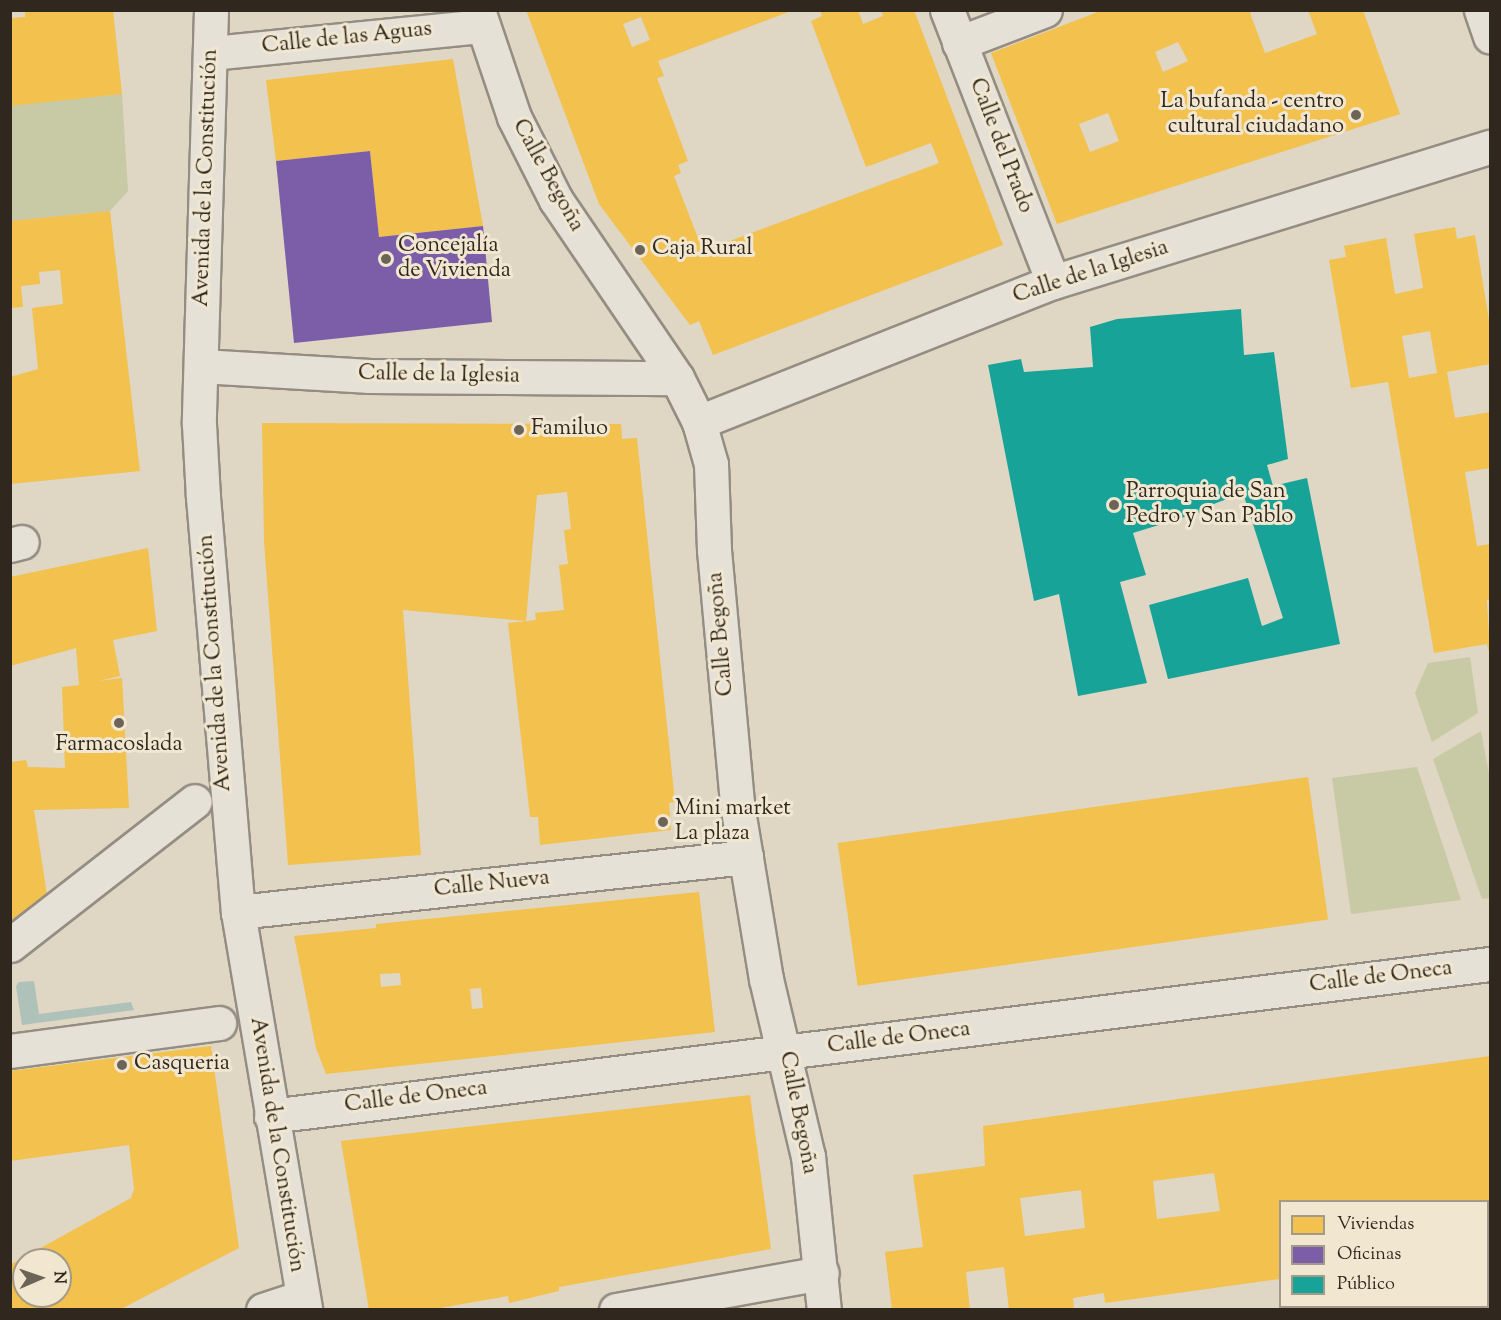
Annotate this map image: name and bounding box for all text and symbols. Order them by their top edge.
street label: Calle de las Aguas [261,17,433,61]
street label: Avenida de la Constitución [189,49,225,307]
street label: Calle del Prado [962,75,1038,217]
place label: La bufanda - centro cultural ciudadano [1160,89,1344,140]
marker: La bufanda - centro cultural ciudadano [1349,108,1363,122]
street label: Calle Begoña [505,115,589,237]
place label: Concejalía de Vivienda [398,233,511,284]
street label: Calle de la Iglesia [1010,235,1172,311]
place label: Caja Rural [652,237,753,263]
marker: Caja Rural [633,243,647,257]
marker: Concejalía de Vivienda [379,252,393,266]
street label: Calle de la Iglesia [358,361,520,391]
place label: Familuo [531,417,608,443]
marker: Familuo [512,423,526,437]
place label: Parroquia de San Pedro y San Pablo [1126,479,1293,530]
marker: Parroquia de San Pedro y San Pablo [1107,498,1121,512]
street label: Avenida de la Constitución [194,533,238,793]
street label: Calle Begoña [703,571,741,697]
marker: Farmacoslada [112,716,126,730]
place label: Farmacoslada [55,733,183,759]
place label: Mini market La plaza [675,796,791,848]
marker: Mini market La plaza [656,815,670,829]
street label: Calle Nueva [433,866,551,904]
street label: Calle de Oneca [1308,956,1454,1000]
street label: Avenida de la Constitución [243,1015,309,1275]
street label: Calle de Oneca [826,1017,972,1061]
street label: Calle Begoña [772,1049,822,1177]
place label: Casqueria [134,1052,230,1078]
marker: Casqueria [115,1058,129,1072]
street label: Calle de Oneca [343,1076,489,1120]
legend [1279,1200,1489,1308]
text: Viviendas [1337,1212,1414,1238]
text: Oficinas [1337,1242,1401,1268]
north arrow [12,1248,72,1308]
text: N [47,1271,70,1284]
text: Público [1337,1272,1395,1298]

